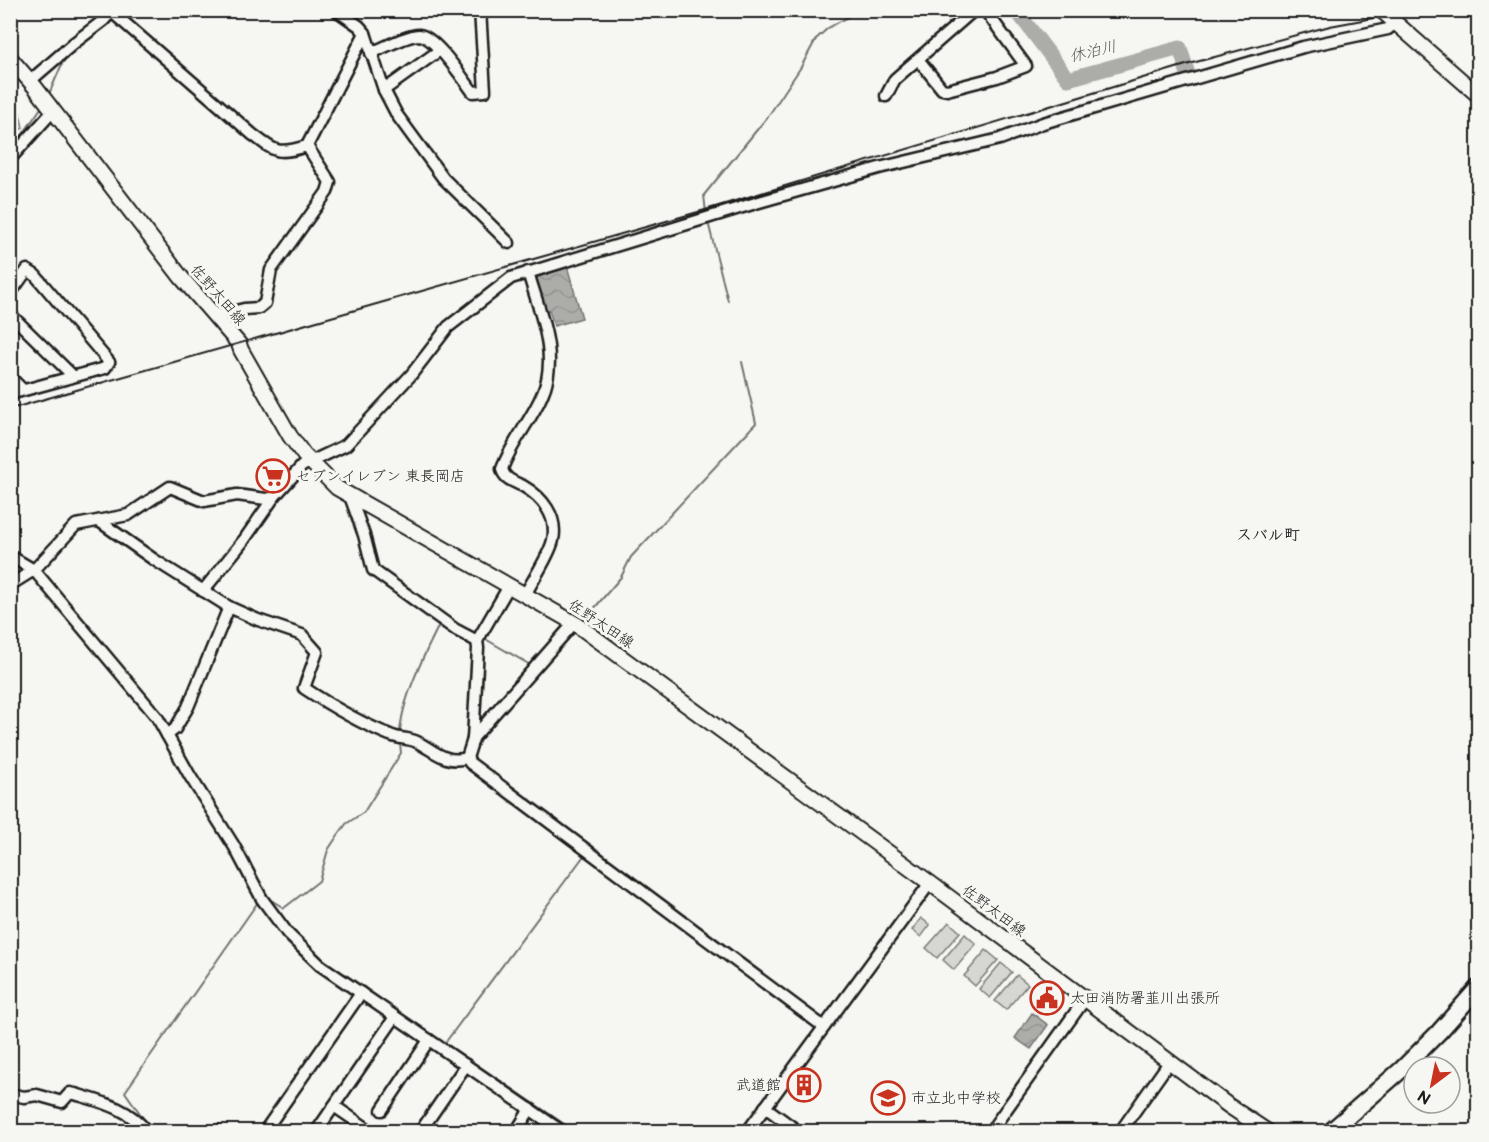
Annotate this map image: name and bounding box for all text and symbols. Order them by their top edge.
water label: 休泊川 [1067,37,1119,67]
street label: 佐野太田線 [186,260,250,330]
supermarket icon: セブンイレブン 東長岡店 [255,458,291,494]
place label: セブンイレブン 東長岡店 [296,467,465,486]
district label: スバル町 [1236,526,1300,545]
street label: 佐野太田線 [565,595,637,653]
street label: 佐野太田線 [958,881,1030,941]
public building icon: 太田消防署韮川出張所 [1029,980,1065,1016]
place label: 太田消防署韮川出張所 [1070,989,1220,1008]
north arrow [1402,1055,1462,1115]
building icon: 武道館 [786,1067,822,1103]
place label: 武道館 [736,1076,781,1095]
school or university icon: 市立北中学校 [870,1080,906,1116]
text: N [1415,1085,1435,1108]
place label: 市立北中学校 [911,1089,1001,1108]

